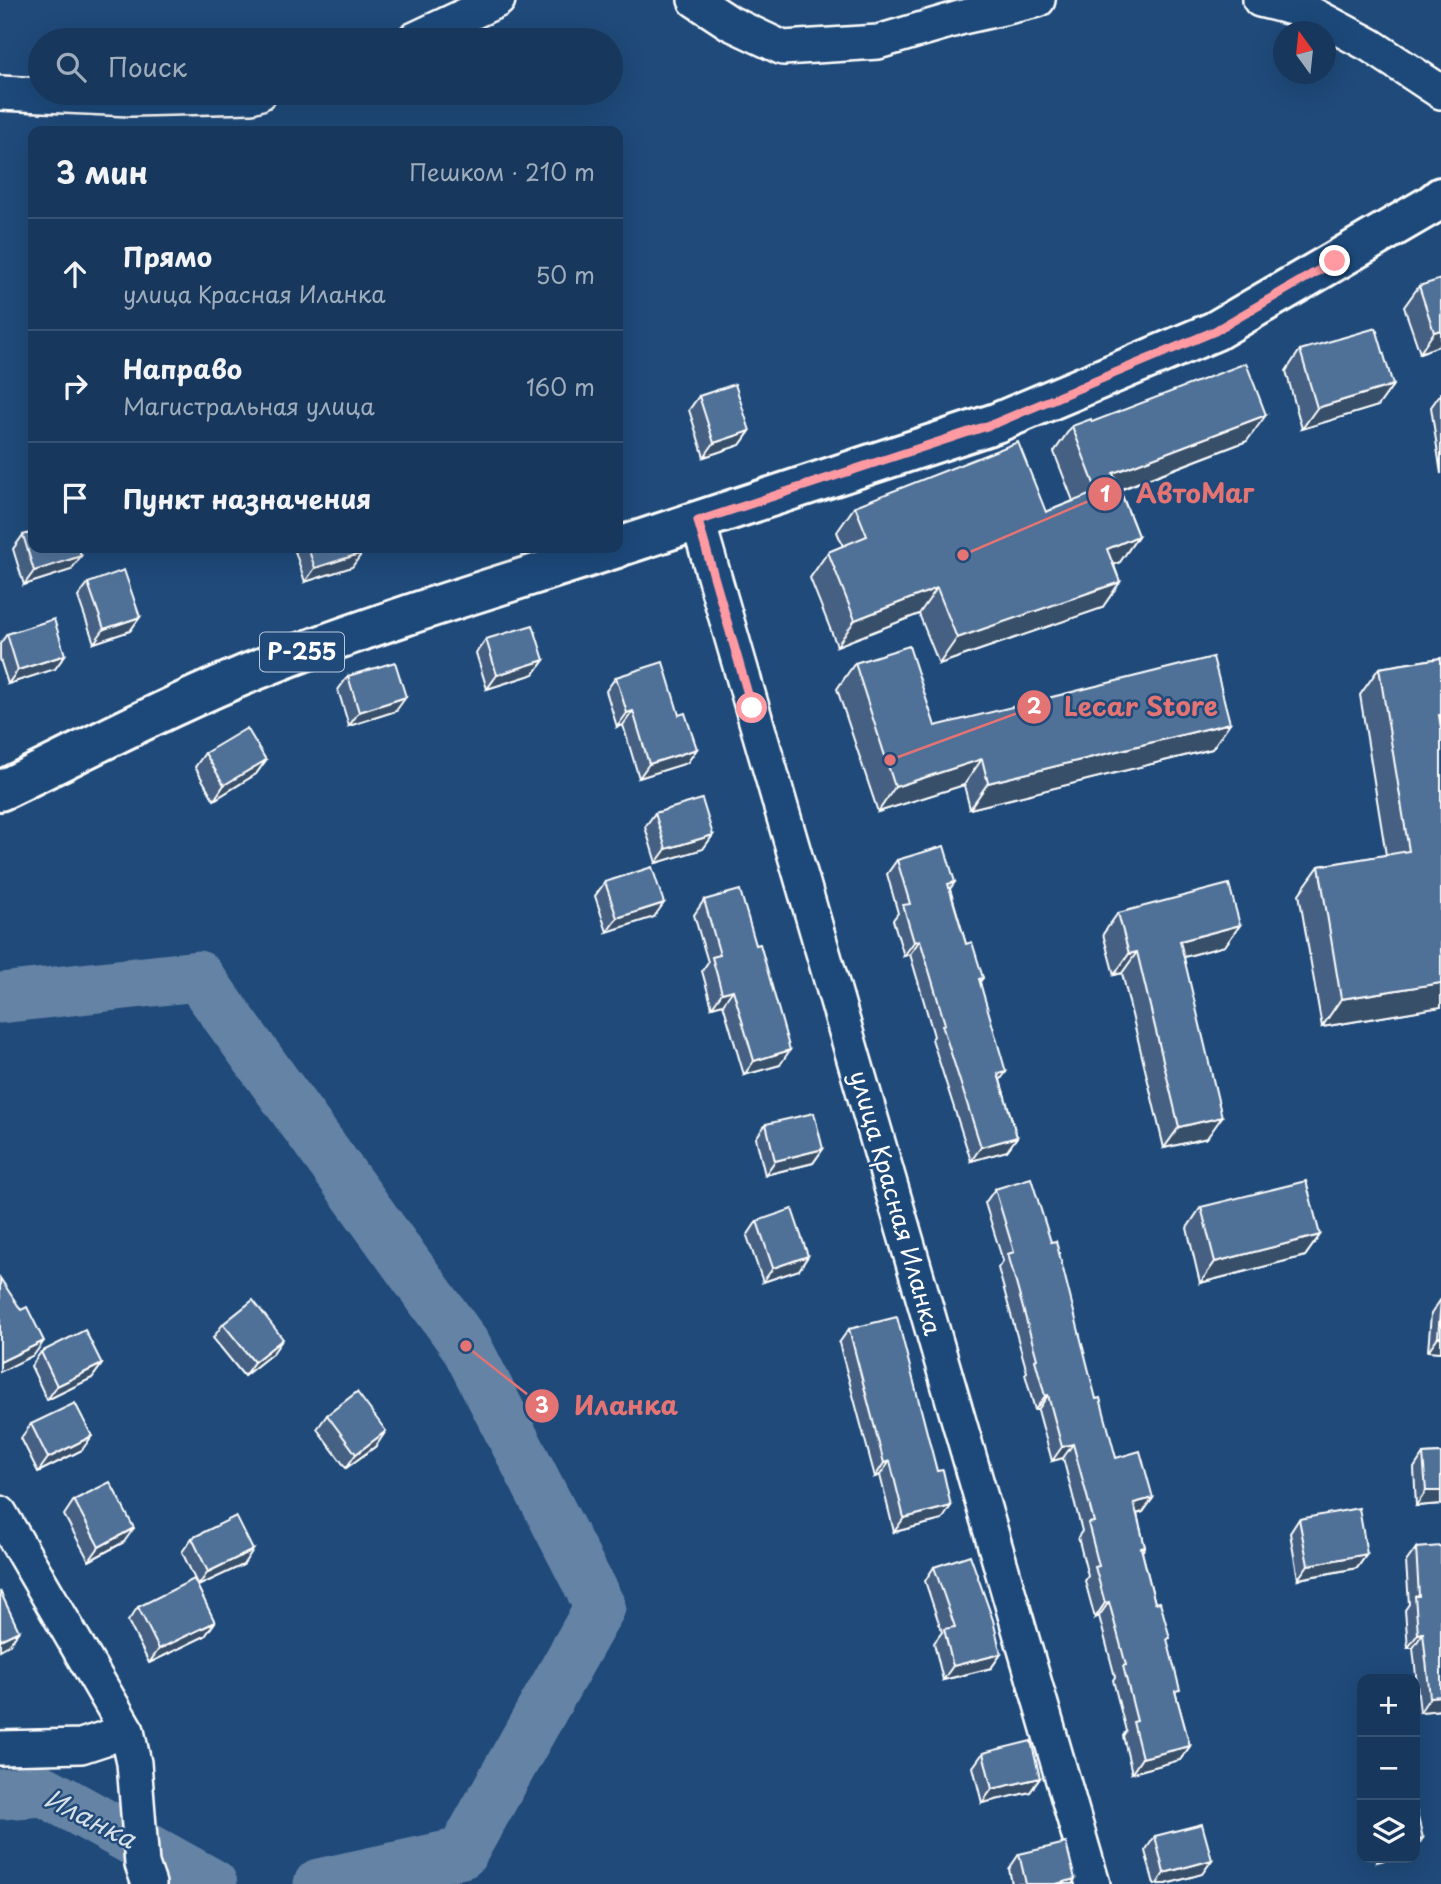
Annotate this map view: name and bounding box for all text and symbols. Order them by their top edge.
north arrow [1273,21,1336,84]
search box [28,28,623,105]
text: Поиск [108,47,187,86]
icon: search [52,48,90,86]
text: 3 мин [56,149,148,194]
text: Пешком · 210 m [409,154,595,189]
text: Прямо [123,237,212,276]
route end [1319,245,1350,276]
icon: ahead [56,255,94,293]
text: 50 m [535,257,595,292]
text: улица Красная Иланка [123,276,386,311]
text: Направо [123,349,242,388]
icon: right [56,367,94,405]
text: 160 m [526,369,595,404]
text: Магистральная улица [123,388,375,423]
callout: АвтоМаг [1087,471,1268,518]
text: АвтоМаг [1136,473,1255,512]
text: 1 [1100,477,1110,509]
icon: arrive [56,479,94,517]
text: Пункт назначения [123,479,371,518]
road number: Р-255 [260,632,344,672]
callout: Lecar Store [1016,683,1231,730]
text: Lecar Store [1064,686,1218,725]
text: 2 [1027,689,1042,721]
route start [736,692,767,723]
street label: улица Красная Иланка [842,1066,952,1339]
callout: Иланка [525,1382,692,1429]
text: Иланка [574,1385,678,1424]
text: 3 [535,1388,549,1420]
map controls [1357,1674,1420,1863]
button: + [1357,1674,1420,1737]
button: − [1357,1737,1420,1800]
water label: Иланка [38,1778,144,1858]
button: layers [1357,1800,1420,1863]

